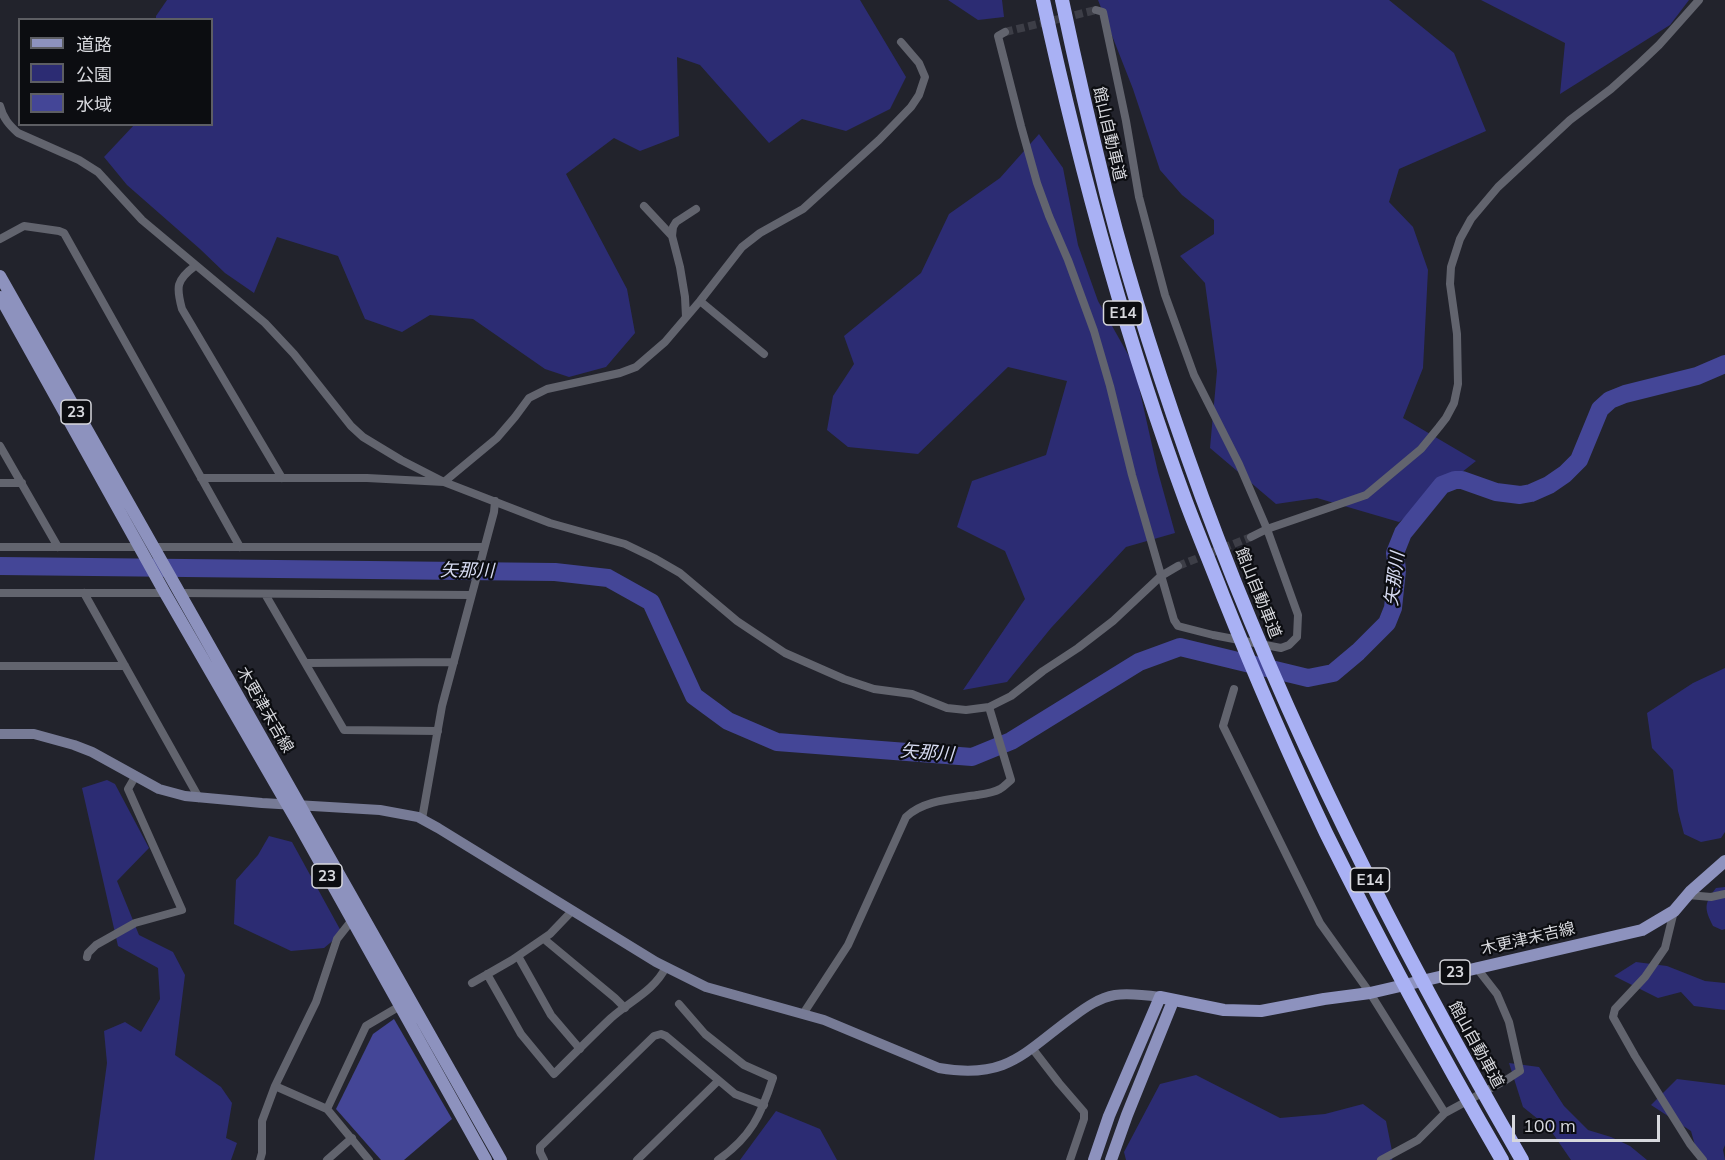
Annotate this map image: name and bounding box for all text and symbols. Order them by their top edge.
legend [18,18,213,126]
text: 道路 [76,33,112,56]
text: 公園 [76,63,112,86]
street label: 館山自動車道 [1089,85,1129,183]
text: 水域 [76,93,112,116]
road number: E14 [1104,301,1142,325]
road number: 23 [61,400,91,424]
street label: 館山自動車道 [1231,545,1285,641]
water label: 矢那川 [1381,551,1409,607]
water label: 矢那川 [440,560,494,582]
street label: 木更津末吉線 [233,664,297,756]
water label: 矢那川 [899,740,955,766]
road number: 23 [312,864,342,888]
road number: E14 [1350,868,1390,892]
street label: 木更津末吉線 [1479,919,1577,959]
road number: 23 [1440,960,1470,984]
street label: 館山自動車道 [1444,998,1508,1092]
scale bar [1515,1103,1664,1141]
text: 100 m [1523,1114,1576,1137]

